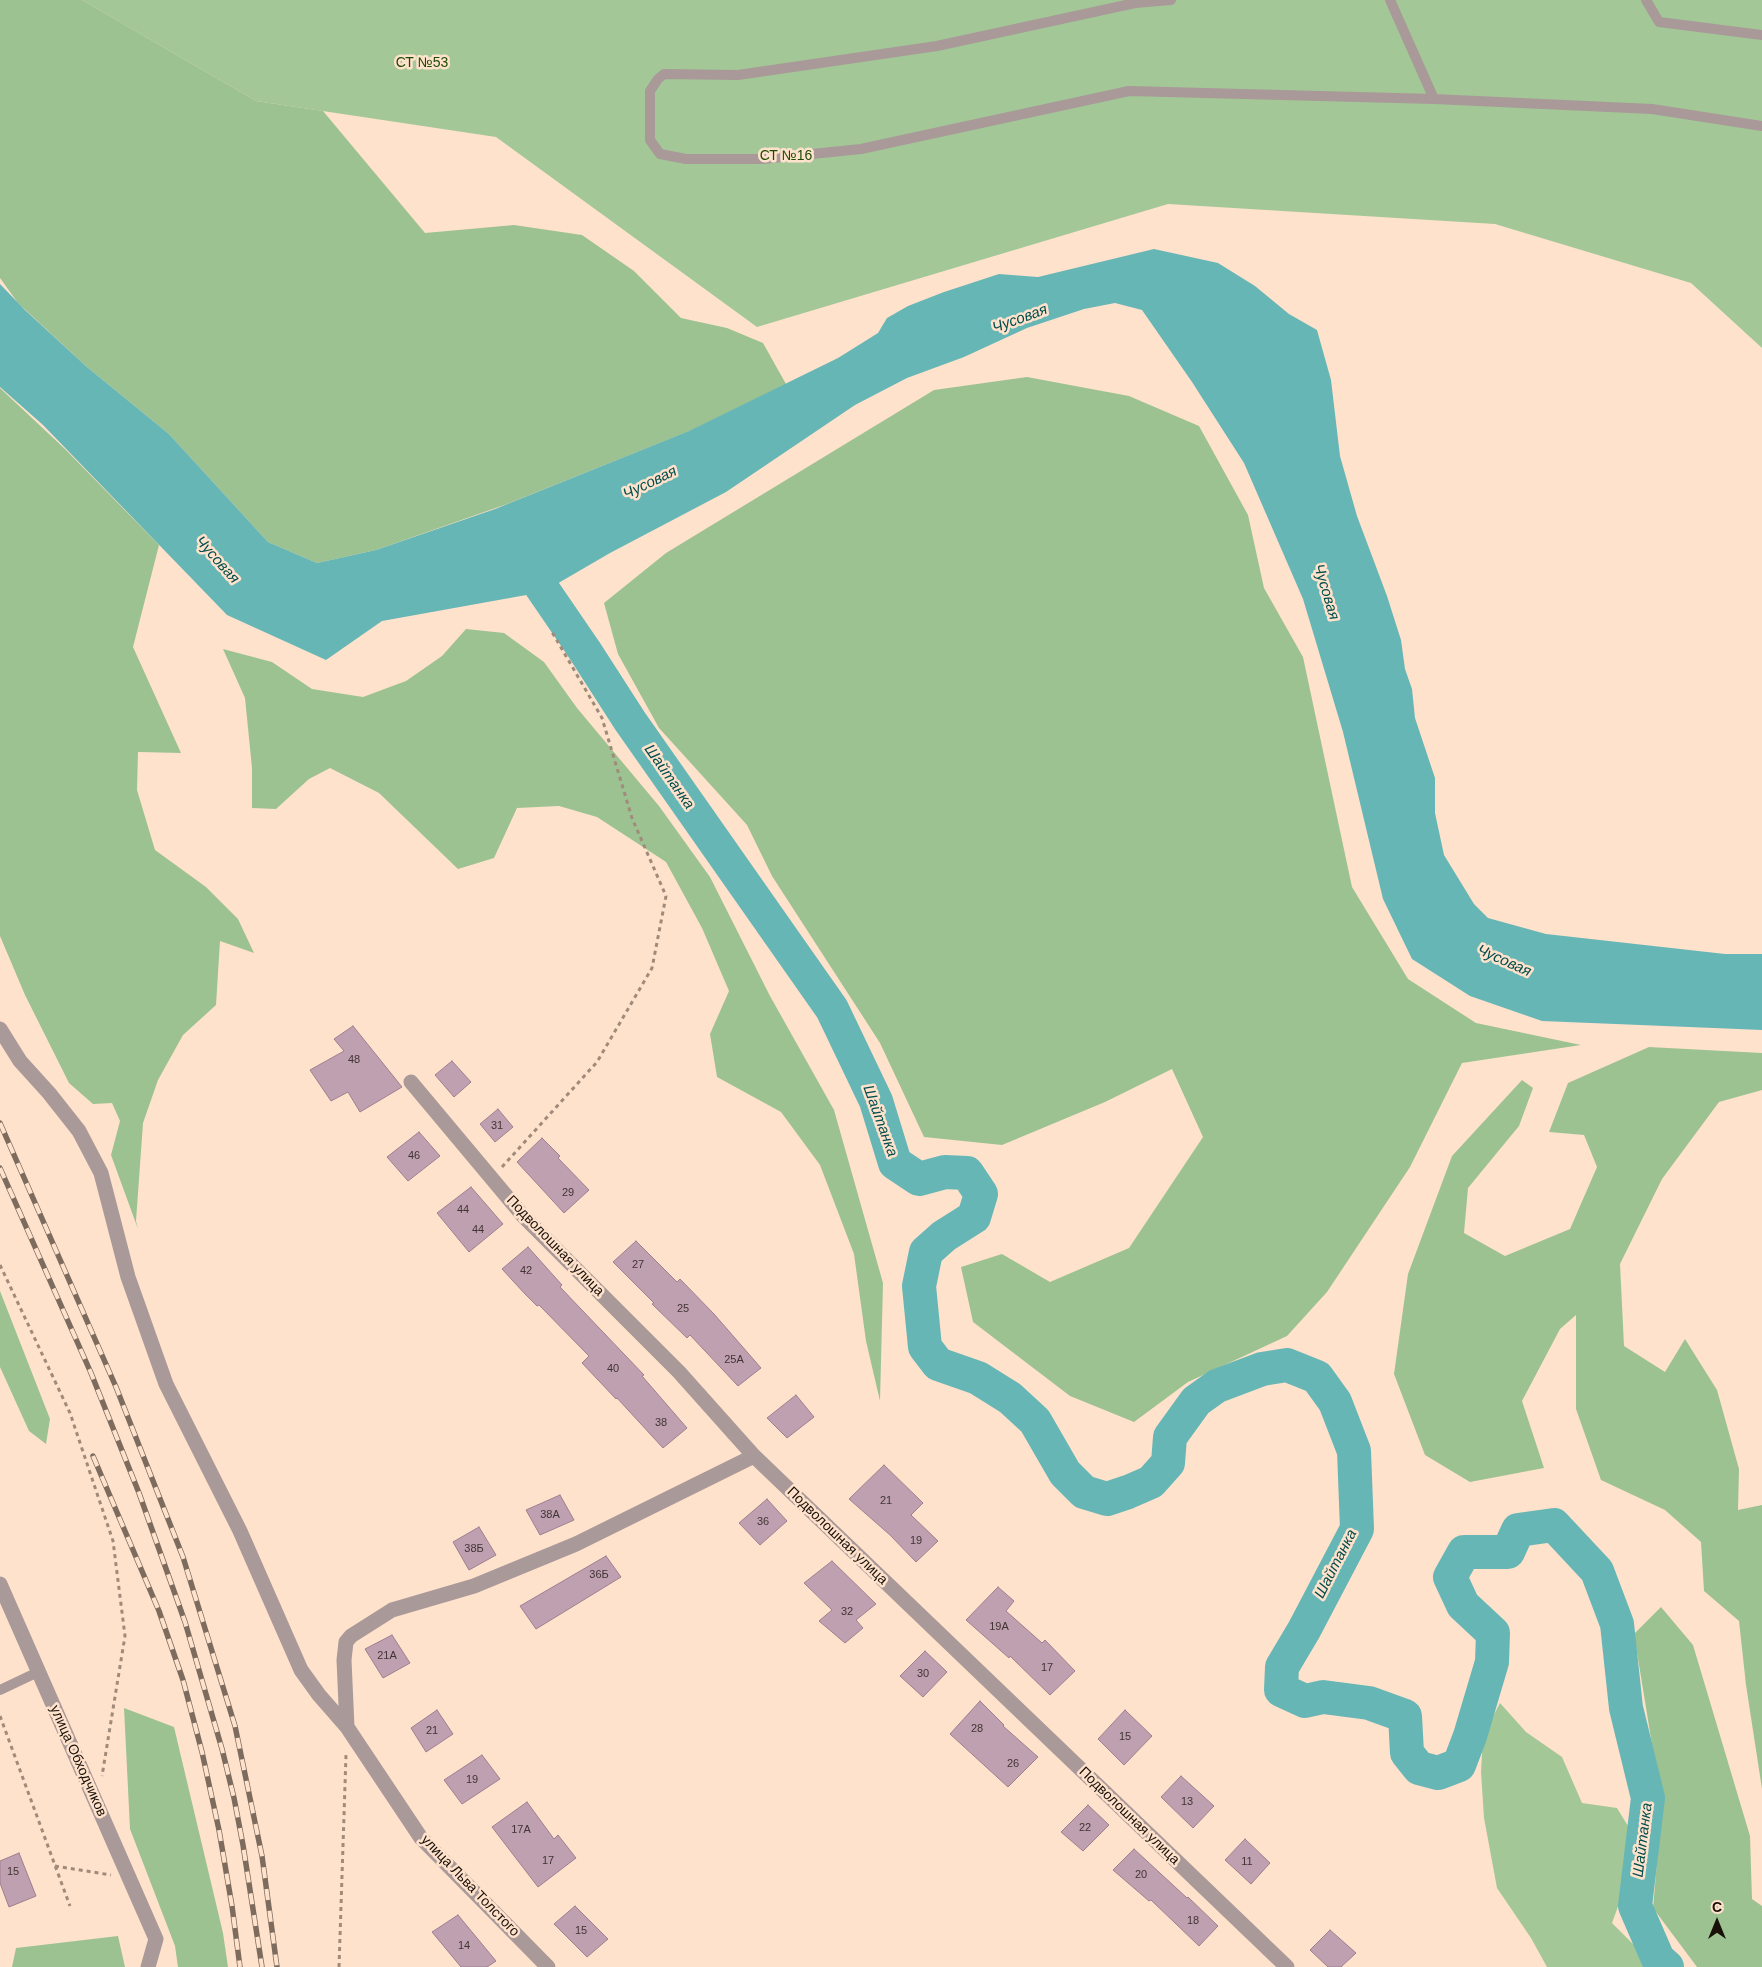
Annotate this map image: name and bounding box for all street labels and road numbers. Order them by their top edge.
street label: Подволошная улица [503,1192,607,1300]
street label: Подволошная улица [783,1484,891,1588]
street label: улица Обходчиков [46,1703,110,1819]
street label: Подволошная улица [1075,1764,1183,1868]
street label: улица Льва Толстого [417,1832,523,1940]

